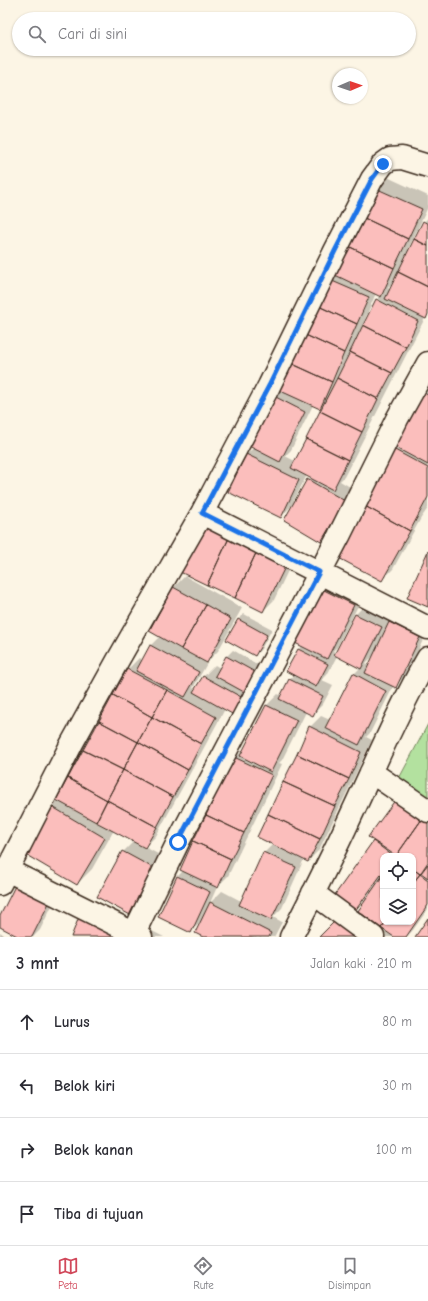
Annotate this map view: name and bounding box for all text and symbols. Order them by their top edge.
search box [12,12,416,56]
icon: search [26,23,48,45]
text: Cari di sini [58,25,127,43]
north arrow [332,68,368,104]
route end [374,155,392,173]
route start [169,833,187,851]
map controls [380,853,416,925]
button: locate [380,853,416,889]
button: layers [380,889,416,925]
text: 3 mnt [16,954,59,973]
text: Jalan kaki · 210 m [310,956,412,971]
icon: ahead [16,1011,38,1033]
text: Lurus [54,1013,90,1031]
text: 80 m [382,1014,412,1029]
icon: left [16,1075,38,1097]
text: Belok kiri [54,1077,115,1095]
text: 30 m [382,1078,412,1093]
icon: right [16,1139,38,1161]
text: Belok kanan [54,1141,133,1159]
text: 100 m [376,1142,412,1157]
icon: arrive [16,1203,38,1225]
text: Tiba di tujuan [54,1205,143,1223]
tab: Peta [57,1255,79,1292]
tab: Rute [192,1255,214,1292]
tab: Disimpan [328,1255,371,1292]

